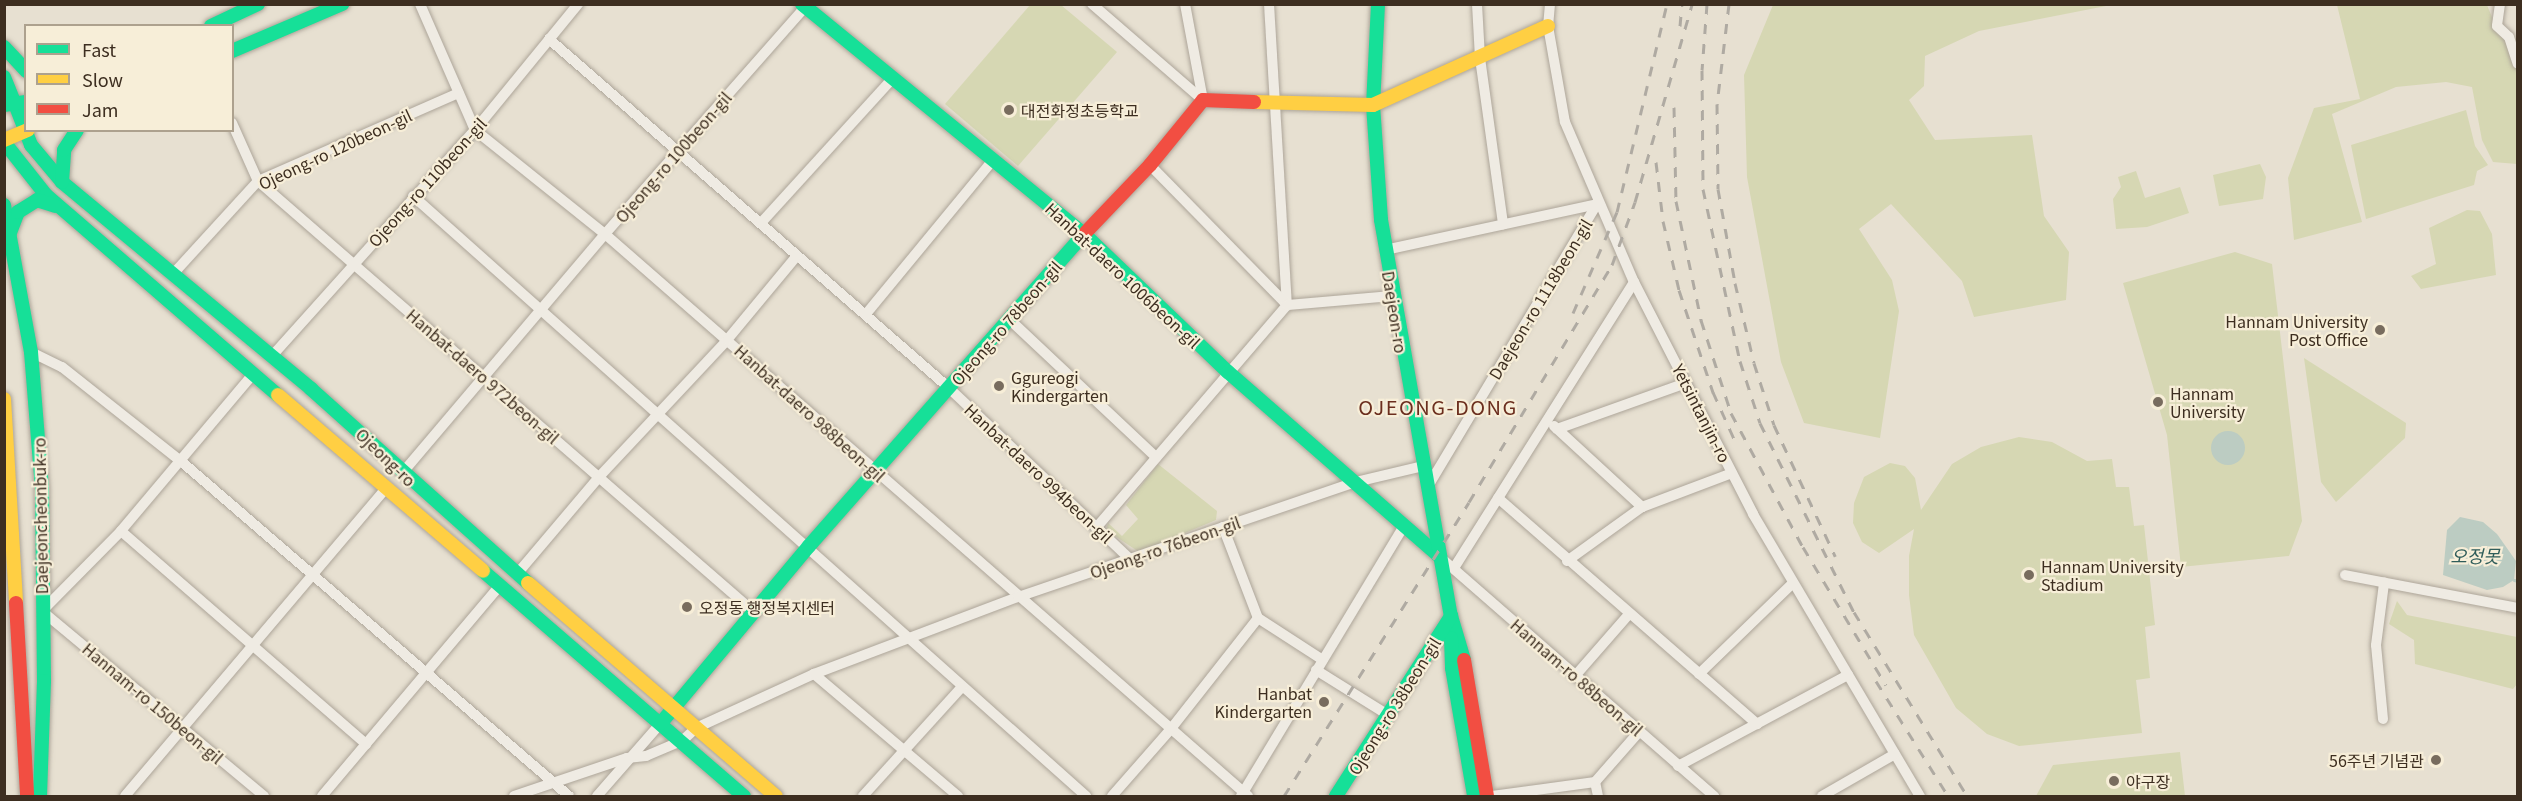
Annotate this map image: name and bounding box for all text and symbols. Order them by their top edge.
legend [24,24,234,132]
text: Fast [82,36,116,62]
text: Slow [82,66,123,92]
street label: Ojeong-ro 100beon-gil [611,88,735,226]
text: Jam [82,96,118,122]
place label: 대전화정초등학교 [1021,100,1139,120]
marker: 대전화정초등학교 [1002,103,1016,117]
street label: Ojeong-ro 120beon-gil [255,105,415,193]
street label: Ojeong-ro 110beon-gil [364,114,490,250]
street label: Hanbat-daero 1006beon-gil [1042,198,1204,352]
street label: Daejeon-ro 1118beon-gil [1484,215,1596,383]
street label: Ojeong-ro 78beon-gil [947,257,1065,389]
street label: Daejeon-ro [1379,270,1411,354]
street label: Hanbat-daero 972beon-gil [403,305,563,447]
place label: Hannam University Post Office [2225,311,2368,349]
marker: Hannam University Post Office [2373,323,2387,337]
street label: Hanbat-daero 988beon-gil [731,341,889,485]
street label: Yetsintanjin-ro [1669,361,1735,465]
place label: Ggureogi Kindergarten [1011,367,1109,405]
marker: Ggureogi Kindergarten [992,379,1006,393]
place label: Hannam University [2170,383,2245,421]
district label: OJEONG-DONG [1358,394,1518,418]
marker: Hannam University [2151,395,2165,409]
street label: Hanbat-daero 994beon-gil [961,399,1117,547]
street label: Ojeong-ro [352,424,420,490]
street label: Daejeoncheonbuk-ro [29,438,51,594]
street label: Ojeong-ro 76beon-gil [1087,512,1243,582]
water label: 오정못 [2450,544,2500,566]
place label: Hannam University Stadium [2041,556,2184,594]
marker: Hannam University Stadium [2022,568,2036,582]
place label: 오정동 행정복지센터 [699,597,835,617]
marker: 오정동 행정복지센터 [680,600,694,614]
street label: Hannam-ro 88beon-gil [1507,615,1647,739]
street label: Ojeong-ro 38beon-gil [1344,634,1444,778]
street label: Hannam-ro 150beon-gil [79,639,227,767]
place label: Hanbat Kindergarten [1214,683,1312,721]
marker: Hanbat Kindergarten [1317,695,1331,709]
place label: 56주년 기념관 [2329,750,2424,770]
marker: 56주년 기념관 [2429,753,2443,767]
place label: 야구장 [2126,771,2170,791]
marker: 야구장 [2107,774,2121,788]

